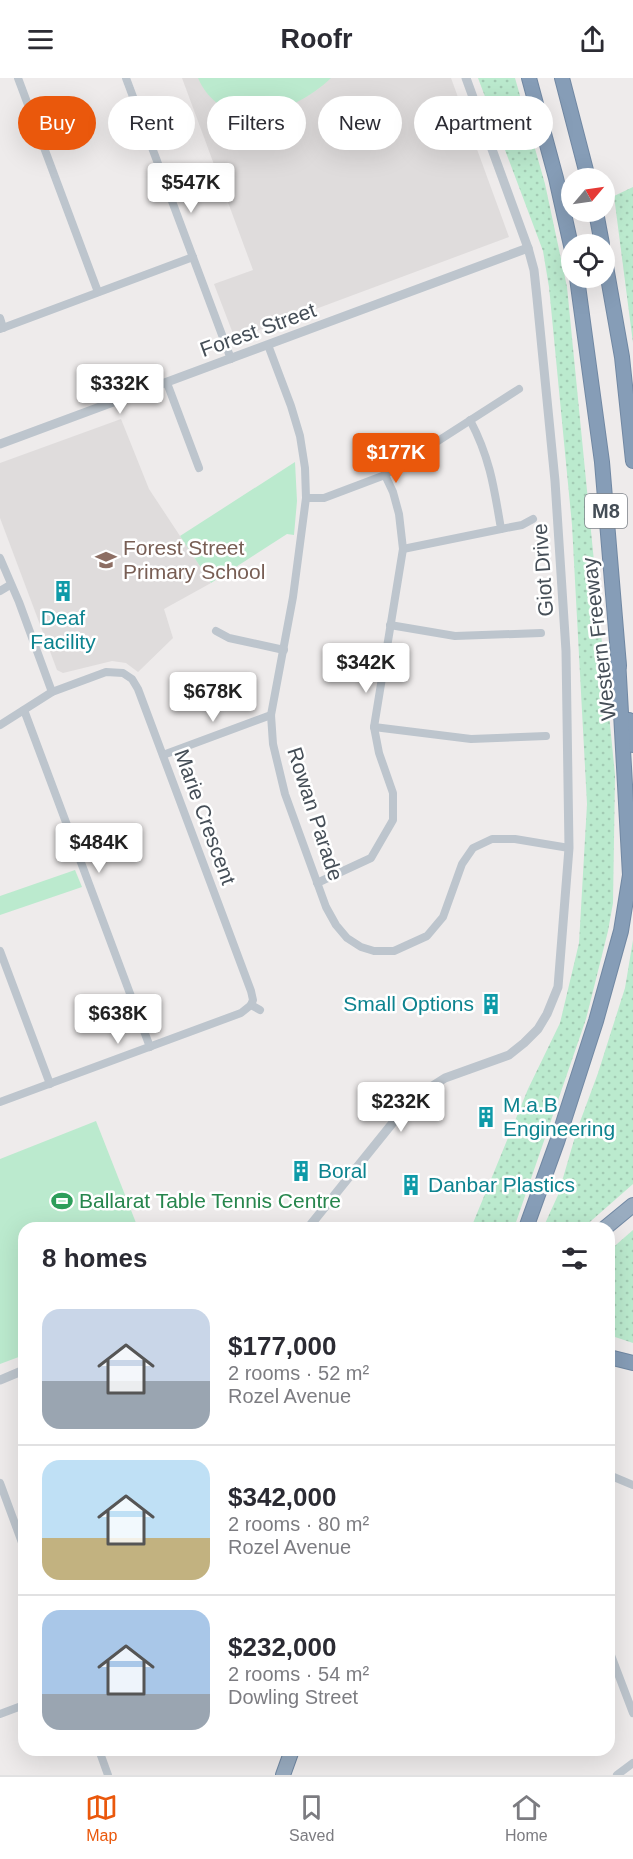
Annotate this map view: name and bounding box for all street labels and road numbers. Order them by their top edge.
street label: Forest Street [197,298,319,361]
road number: M8 [585,494,627,528]
street label: Giot Drive [528,523,557,617]
street label: Western Freeway [577,556,620,722]
street label: Rowan Parade [283,744,348,883]
street label: Marie Crescent [170,746,241,888]

